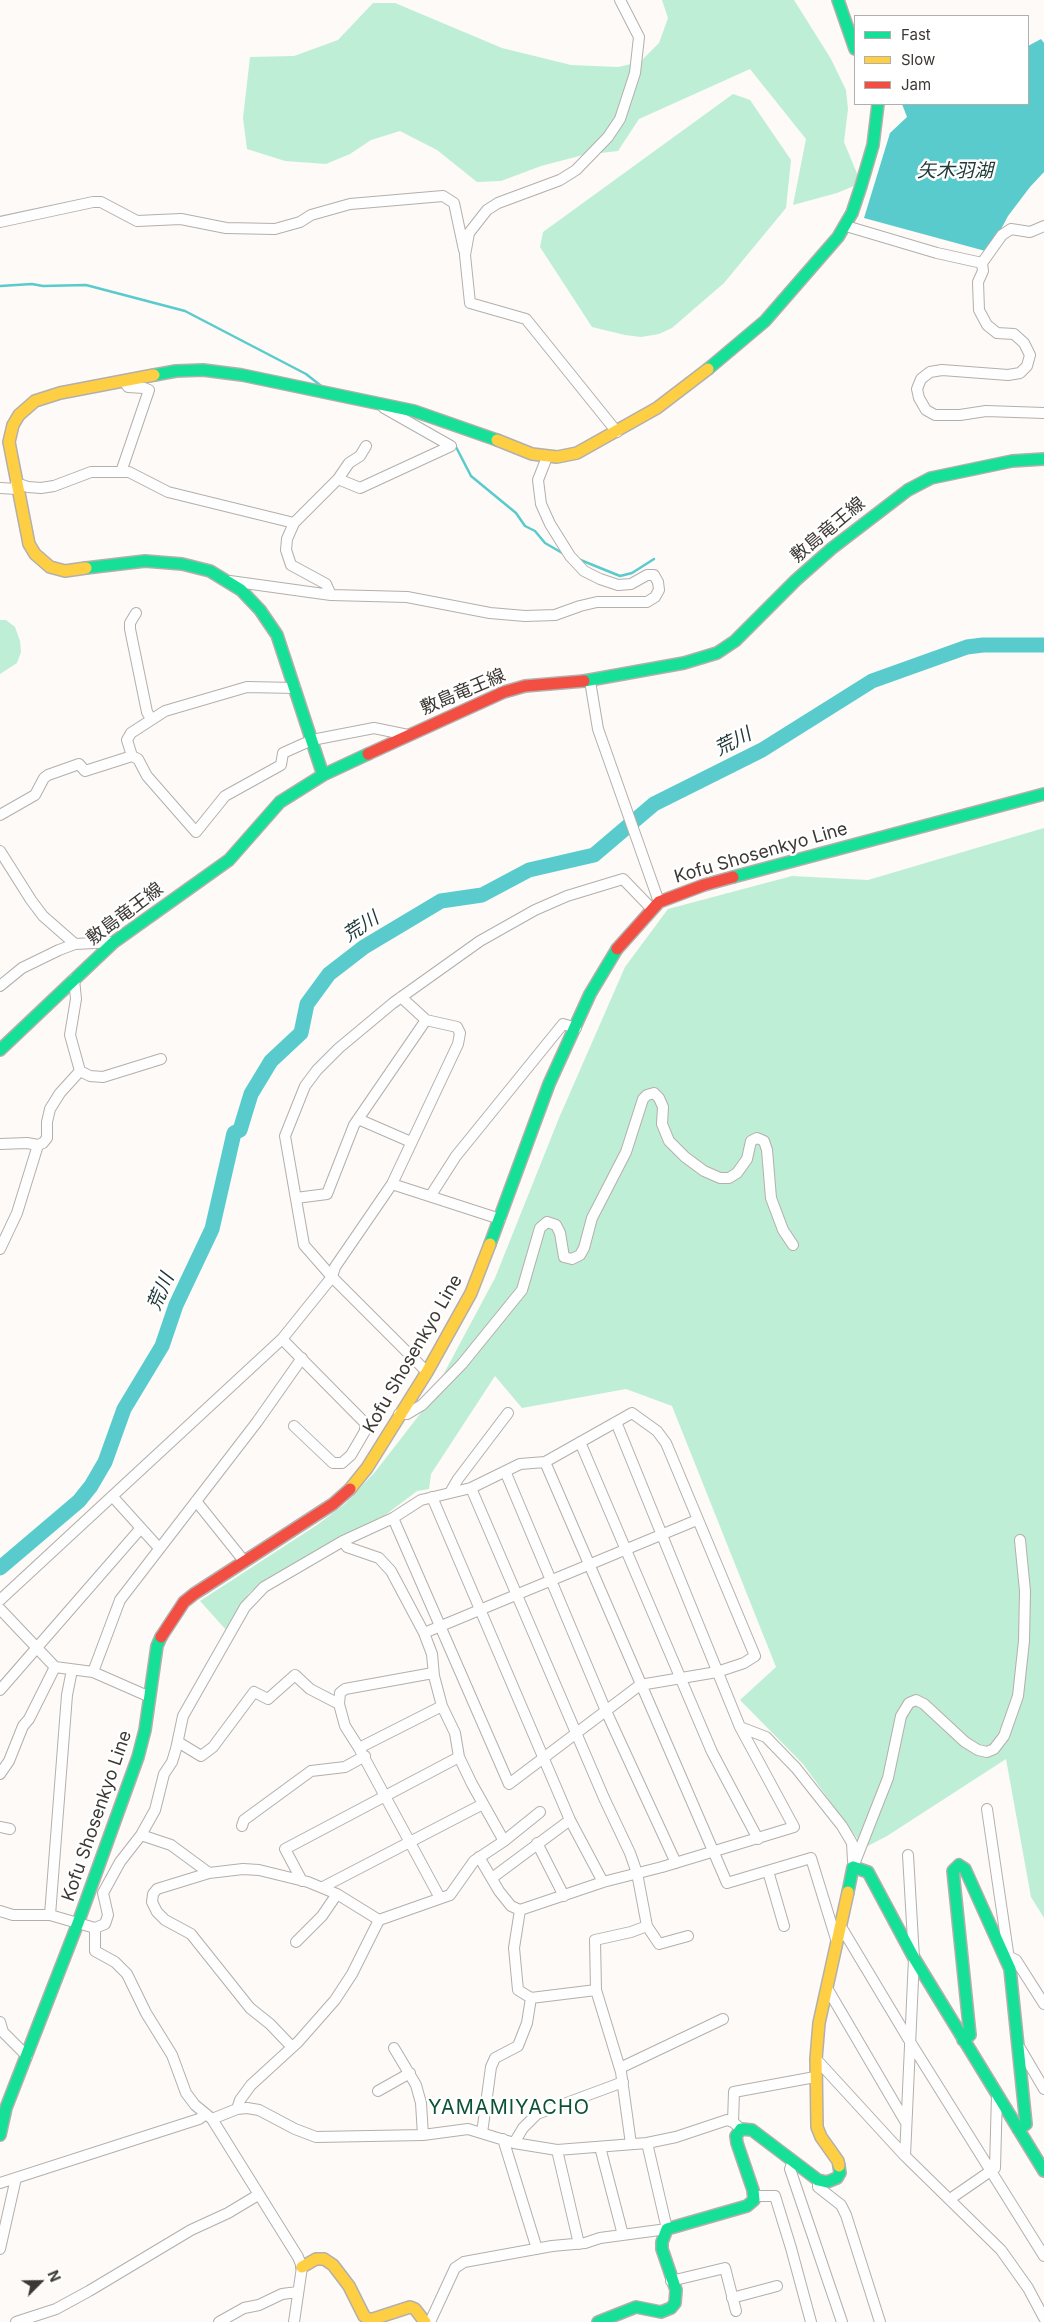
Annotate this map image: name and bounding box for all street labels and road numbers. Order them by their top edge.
street label: 敷島竜王線 [787,493,869,567]
street label: 敷島竜王線 [417,664,509,720]
street label: Kofu Shosenkyo Line [672,818,850,888]
street label: 敷島竜王線 [83,878,167,950]
street label: Kofu Shosenkyo Line [359,1271,467,1437]
street label: Kofu Shosenkyo Line [58,1728,136,1904]

